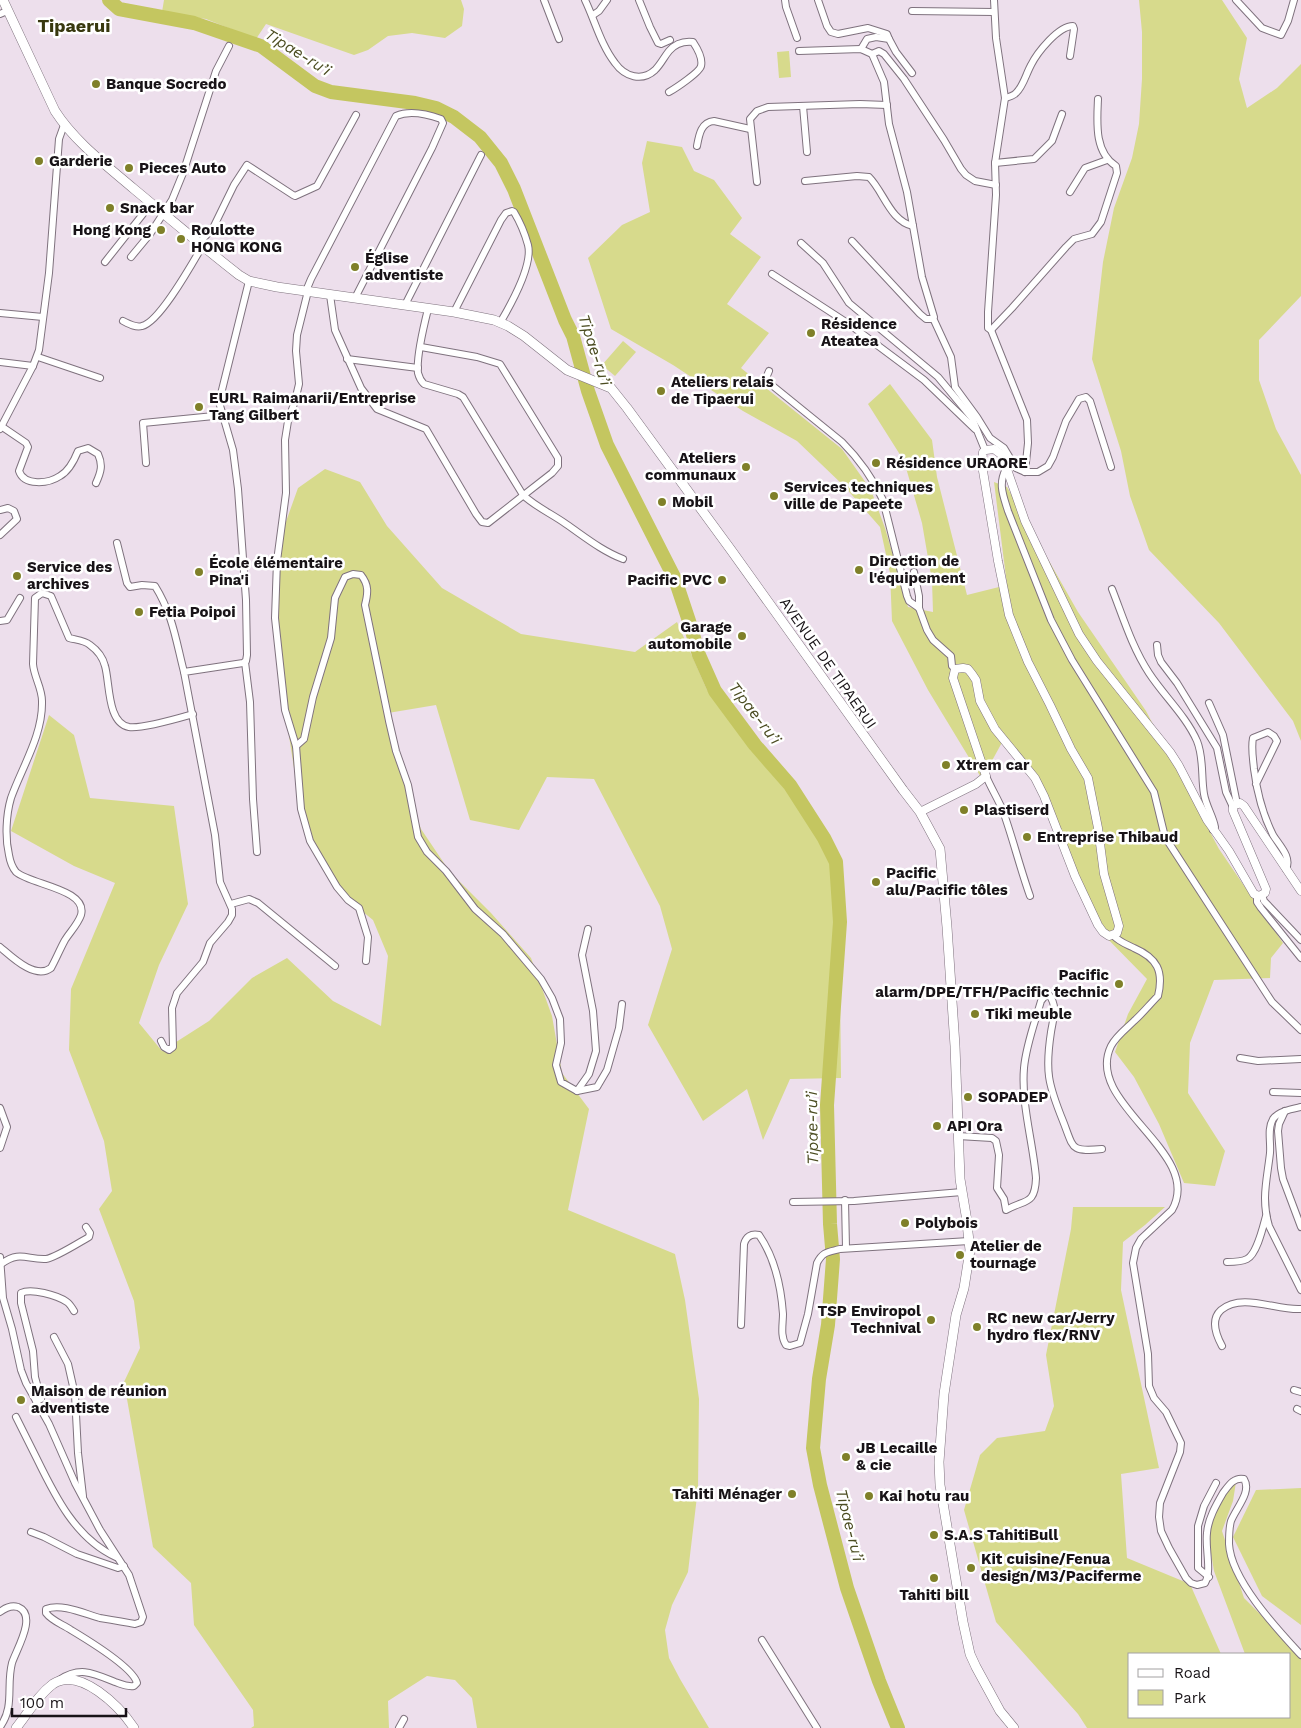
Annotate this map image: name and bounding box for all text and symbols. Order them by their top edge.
district label: Tipaerui [38,15,110,36]
water label: Tipae-ru’i [262,24,335,80]
place label: Banque Socredo [106,75,227,93]
marker: Banque Socredo [90,78,102,90]
place label: Garderie [49,152,113,170]
marker: Garderie [33,155,45,167]
place label: Pieces Auto [139,159,226,177]
marker: Pieces Auto [123,162,135,174]
place label: Snack bar [120,199,194,217]
marker: Snack bar [104,202,116,214]
place label: Hong Kong [72,221,152,239]
place label: Roulotte HONG KONG [191,221,282,256]
marker: Hong Kong [155,224,167,236]
marker: Roulotte HONG KONG [175,233,187,245]
place label: Église adventiste [365,249,444,284]
marker: Église adventiste [349,261,361,273]
water label: Tipae-ru’i [575,312,616,389]
place label: Résidence Ateatea [821,315,897,350]
marker: Résidence Ateatea [805,327,817,339]
place label: Ateliers relais de Tipaerui [671,373,774,408]
marker: Ateliers relais de Tipaerui [655,385,667,397]
place label: EURL Raimanarii/Entreprise Tang Gilbert [209,389,416,424]
marker: EURL Raimanarii/Entreprise Tang Gilbert [193,401,205,413]
place label: Ateliers communaux [645,449,736,484]
place label: Résidence URAORE [886,454,1028,472]
marker: Résidence URAORE [870,457,882,469]
marker: Ateliers communaux [740,461,752,473]
place label: Services techniques ville de Papeete [783,478,933,513]
marker: Services techniques ville de Papeete [768,490,780,502]
place label: Mobil [672,493,713,511]
marker: Mobil [656,496,668,508]
place label: Direction de l'équipement [869,552,966,587]
place label: École élémentaire Pina'i [209,554,343,589]
place label: Service des archives [27,558,112,593]
marker: Direction de l'équipement [853,564,865,576]
marker: École élémentaire Pina'i [193,566,205,578]
marker: Service des archives [11,570,23,582]
place label: Pacific PVC [627,571,712,589]
marker: Pacific PVC [716,574,728,586]
street label: AVENUE DE TIPAERUI [776,594,880,732]
place label: Fetia Poipoi [149,603,236,621]
marker: Fetia Poipoi [133,606,145,618]
place label: Garage automobile [648,618,732,653]
marker: Garage automobile [736,630,748,642]
water label: Tipae-ru’i [725,678,786,749]
place label: Xtrem car [956,756,1030,774]
marker: Xtrem car [940,759,952,771]
place label: Plastiserd [974,801,1049,819]
marker: Plastiserd [958,804,970,816]
place label: Entreprise Thibaud [1037,828,1178,846]
marker: Entreprise Thibaud [1021,831,1033,843]
place label: Pacific alu/Pacific tôles [886,864,1008,899]
marker: Pacific alu/Pacific tôles [870,876,882,888]
place label: Pacific alarm/DPE/TFH/Pacific technic [875,966,1109,1001]
marker: Pacific alarm/DPE/TFH/Pacific technic [1113,978,1125,990]
place label: Tiki meuble [985,1005,1072,1023]
marker: Tiki meuble [969,1008,981,1020]
place label: SOPADEP [978,1088,1048,1106]
water label: Tipae-ru’i [802,1090,822,1165]
marker: SOPADEP [962,1091,974,1103]
place label: API Ora [947,1117,1003,1135]
marker: API Ora [931,1120,943,1132]
place label: Polybois [915,1214,978,1232]
marker: Polybois [899,1217,911,1229]
place label: Atelier de tournage [970,1237,1042,1272]
marker: Atelier de tournage [954,1249,966,1261]
place label: TSP Enviropol Technival [818,1302,921,1337]
place label: RC new car/Jerry hydro flex/RNV [987,1309,1115,1344]
marker: TSP Enviropol Technival [925,1314,937,1326]
marker: RC new car/Jerry hydro flex/RNV [971,1321,983,1333]
place label: Maison de réunion adventiste [31,1382,167,1417]
marker: Maison de réunion adventiste [15,1394,27,1406]
place label: JB Lecaille & cie [856,1439,938,1474]
marker: JB Lecaille & cie [840,1451,852,1463]
place label: Tahiti Ménager [672,1485,783,1503]
water label: Tipae-ru’i [832,1487,868,1564]
place label: Kai hotu rau [879,1487,969,1505]
marker: Tahiti Ménager [786,1488,798,1500]
marker: Kai hotu rau [863,1490,875,1502]
place label: S.A.S TahitiBull [944,1526,1058,1544]
marker: S.A.S TahitiBull [928,1529,940,1541]
place label: Kit cuisine/Fenua design/M3/Paciferme [981,1550,1142,1585]
marker: Kit cuisine/Fenua design/M3/Paciferme [965,1562,977,1574]
marker: Tahiti bill [928,1572,940,1584]
place label: Tahiti bill [899,1586,969,1604]
legend [1128,1653,1291,1718]
text: Road [1174,1664,1211,1682]
scale bar [12,1686,126,1718]
text: Park [1174,1689,1207,1707]
text: 100 m [20,1694,64,1712]

